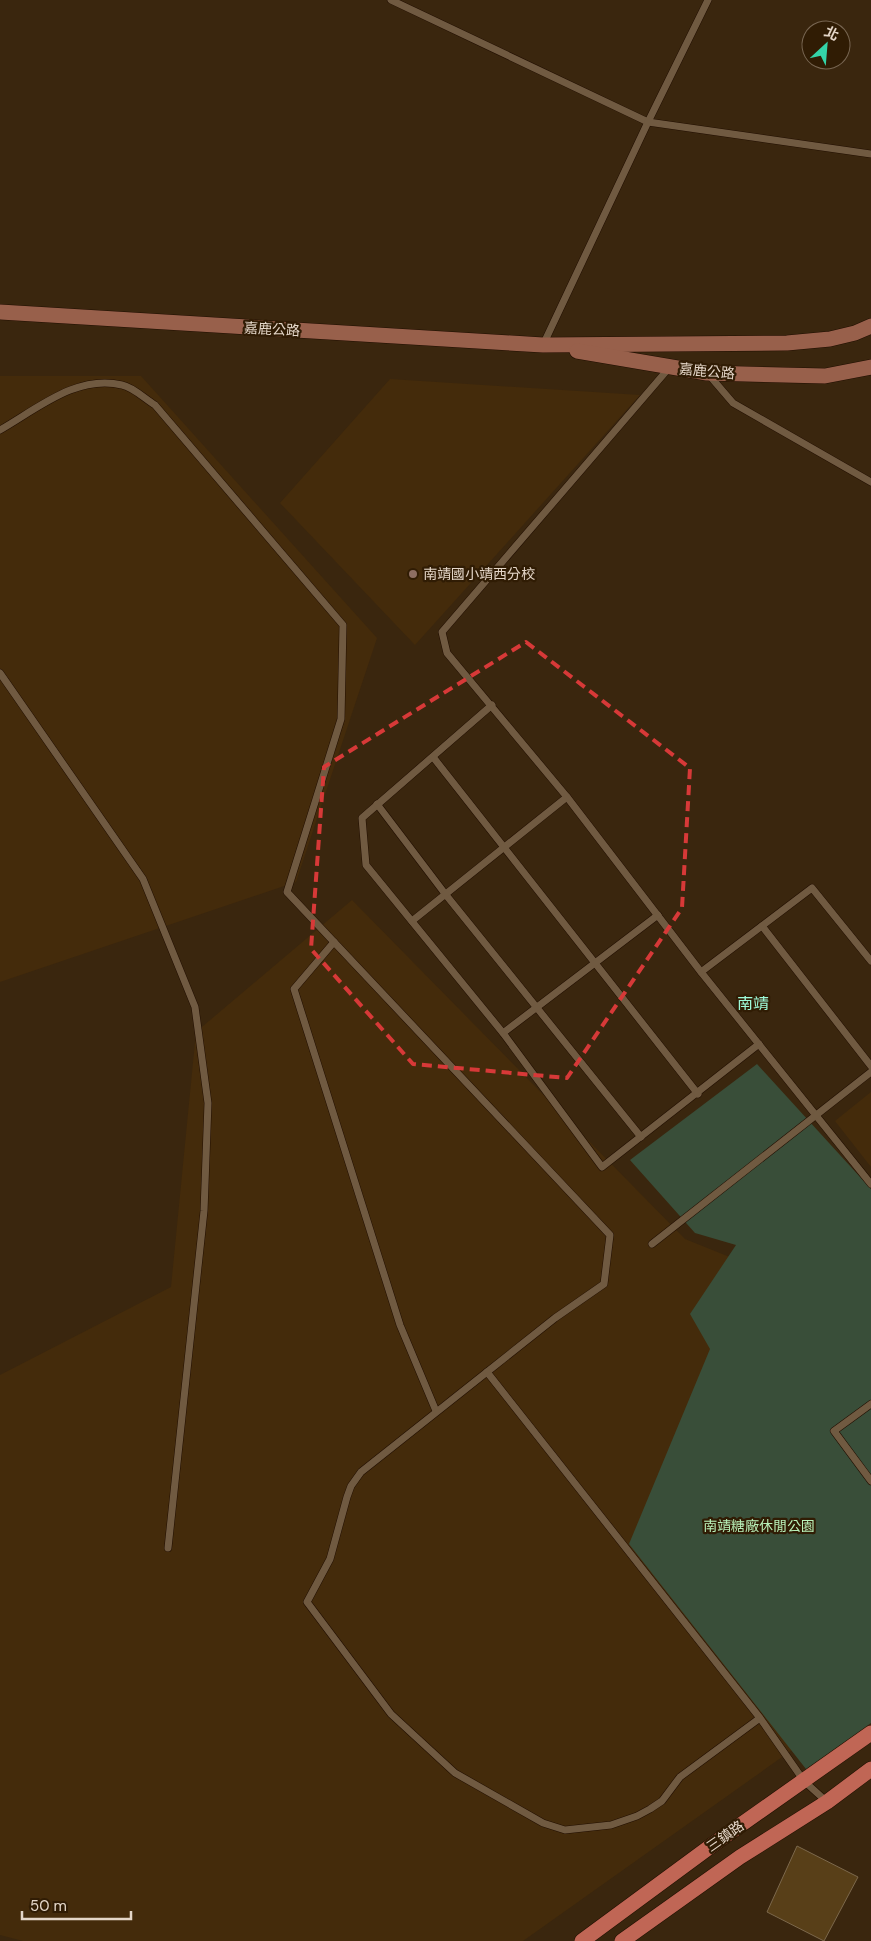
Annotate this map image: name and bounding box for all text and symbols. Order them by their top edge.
north arrow [801,20,851,70]
text: 北 [821,22,842,44]
street label: 嘉鹿公路 [244,319,300,339]
street label: 嘉鹿公路 [678,360,736,382]
place label: 南靖國小靖西分校 [423,565,535,583]
marker: 南靖國小靖西分校 [407,568,419,580]
district label: 南靖 [737,993,769,1014]
park label: 南靖糖廠休閒公園 [703,1517,815,1535]
street label: 三鎮路 [703,1817,747,1855]
scale bar [22,1888,131,1920]
text: 50 m [30,1896,67,1916]

